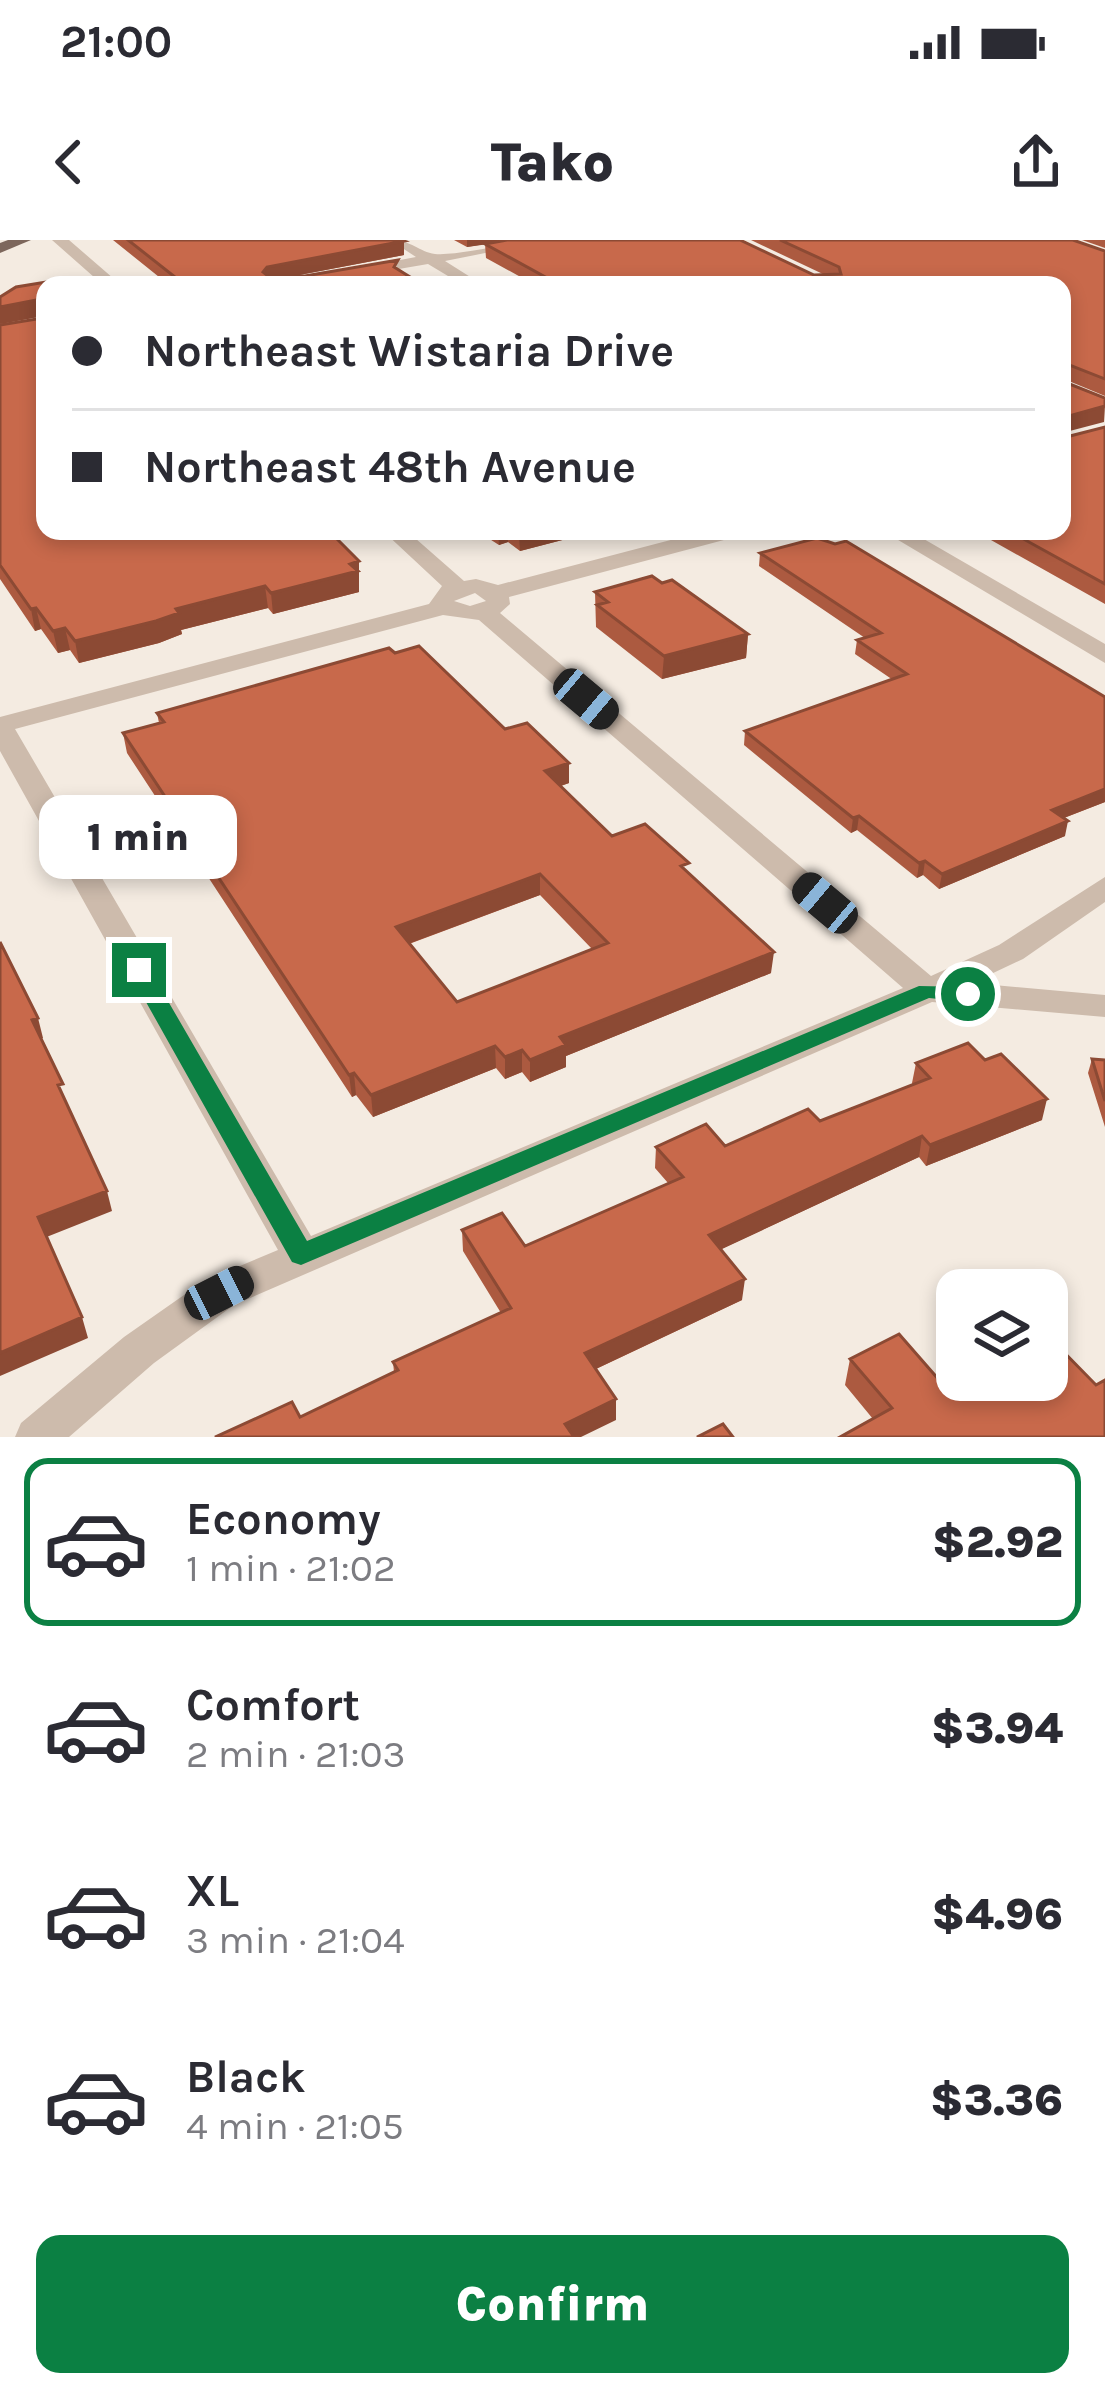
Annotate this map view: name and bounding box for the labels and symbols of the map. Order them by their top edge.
car [547,662,625,736]
callout: 1 min [40,796,238,880]
car [786,866,864,940]
route end [112,943,166,997]
route start [941,967,995,1021]
car [179,1261,259,1325]

